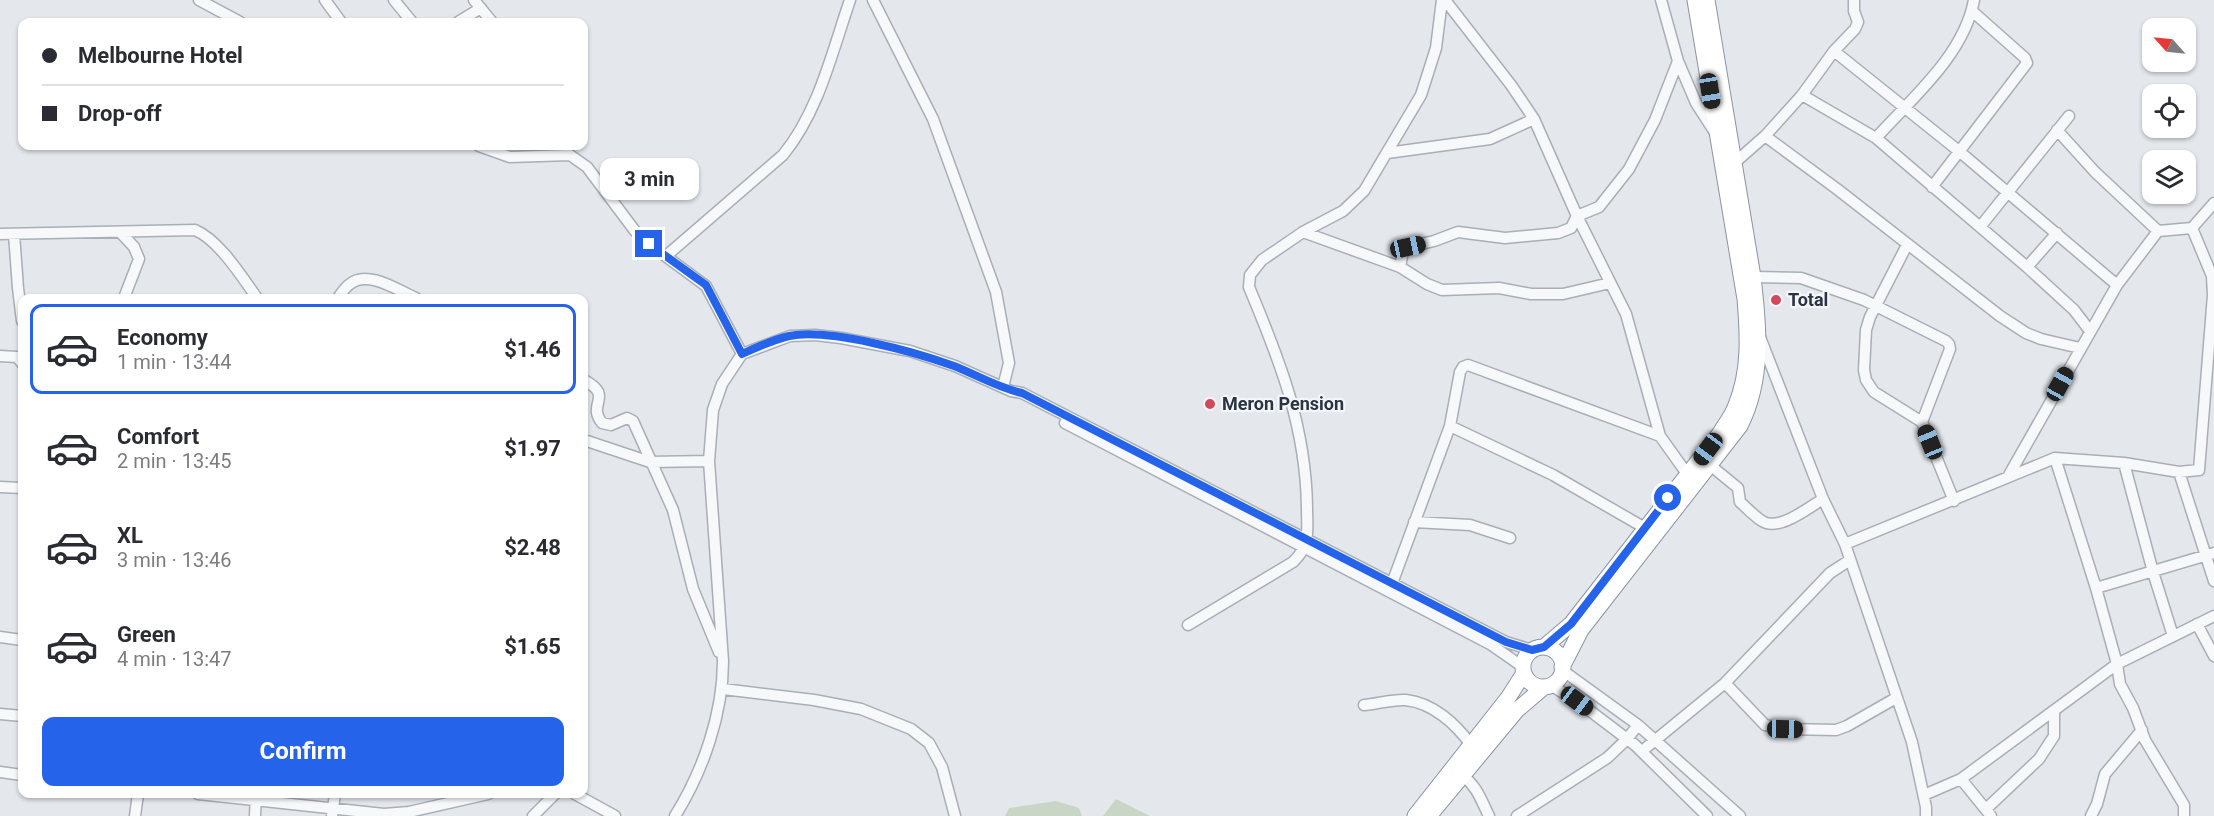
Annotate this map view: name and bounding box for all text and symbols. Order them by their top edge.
north arrow [2142,18,2196,72]
map controls [2142,18,2196,204]
text: Melbourne Hotel [78,43,243,68]
car [1698,72,1722,110]
button: locate [2142,84,2196,138]
text: Drop-off [78,101,162,126]
button: layers [2142,150,2196,204]
callout: 3 min [600,157,698,199]
text: 3 min [624,167,675,191]
route end [635,230,662,257]
car [1389,234,1427,260]
place label: Total [1788,289,1828,310]
marker: Total [1769,293,1783,307]
icon: car [45,322,99,376]
text: Economy [117,325,208,350]
text: $1.46 [504,337,561,362]
text: 1 min · 13:44 [117,350,232,374]
car [2043,364,2077,404]
place label: Meron Pension [1222,393,1344,414]
marker: Meron Pension [1203,397,1217,411]
icon: car [45,421,99,475]
car [1915,422,1945,462]
text: Comfort [117,424,199,449]
car [1690,429,1726,469]
text: $1.97 [504,436,561,461]
text: 2 min · 13:45 [117,449,232,473]
route start [1654,484,1681,511]
icon: car [45,520,99,574]
text: XL [117,523,143,548]
text: $2.48 [504,535,561,560]
text: 3 min · 13:46 [117,548,232,572]
icon: car [45,619,99,673]
text: Green [117,622,176,647]
text: $1.65 [504,634,561,659]
text: 4 min · 13:47 [117,647,232,671]
car [1557,683,1597,719]
button: Confirm [42,717,564,786]
car [1767,720,1803,738]

